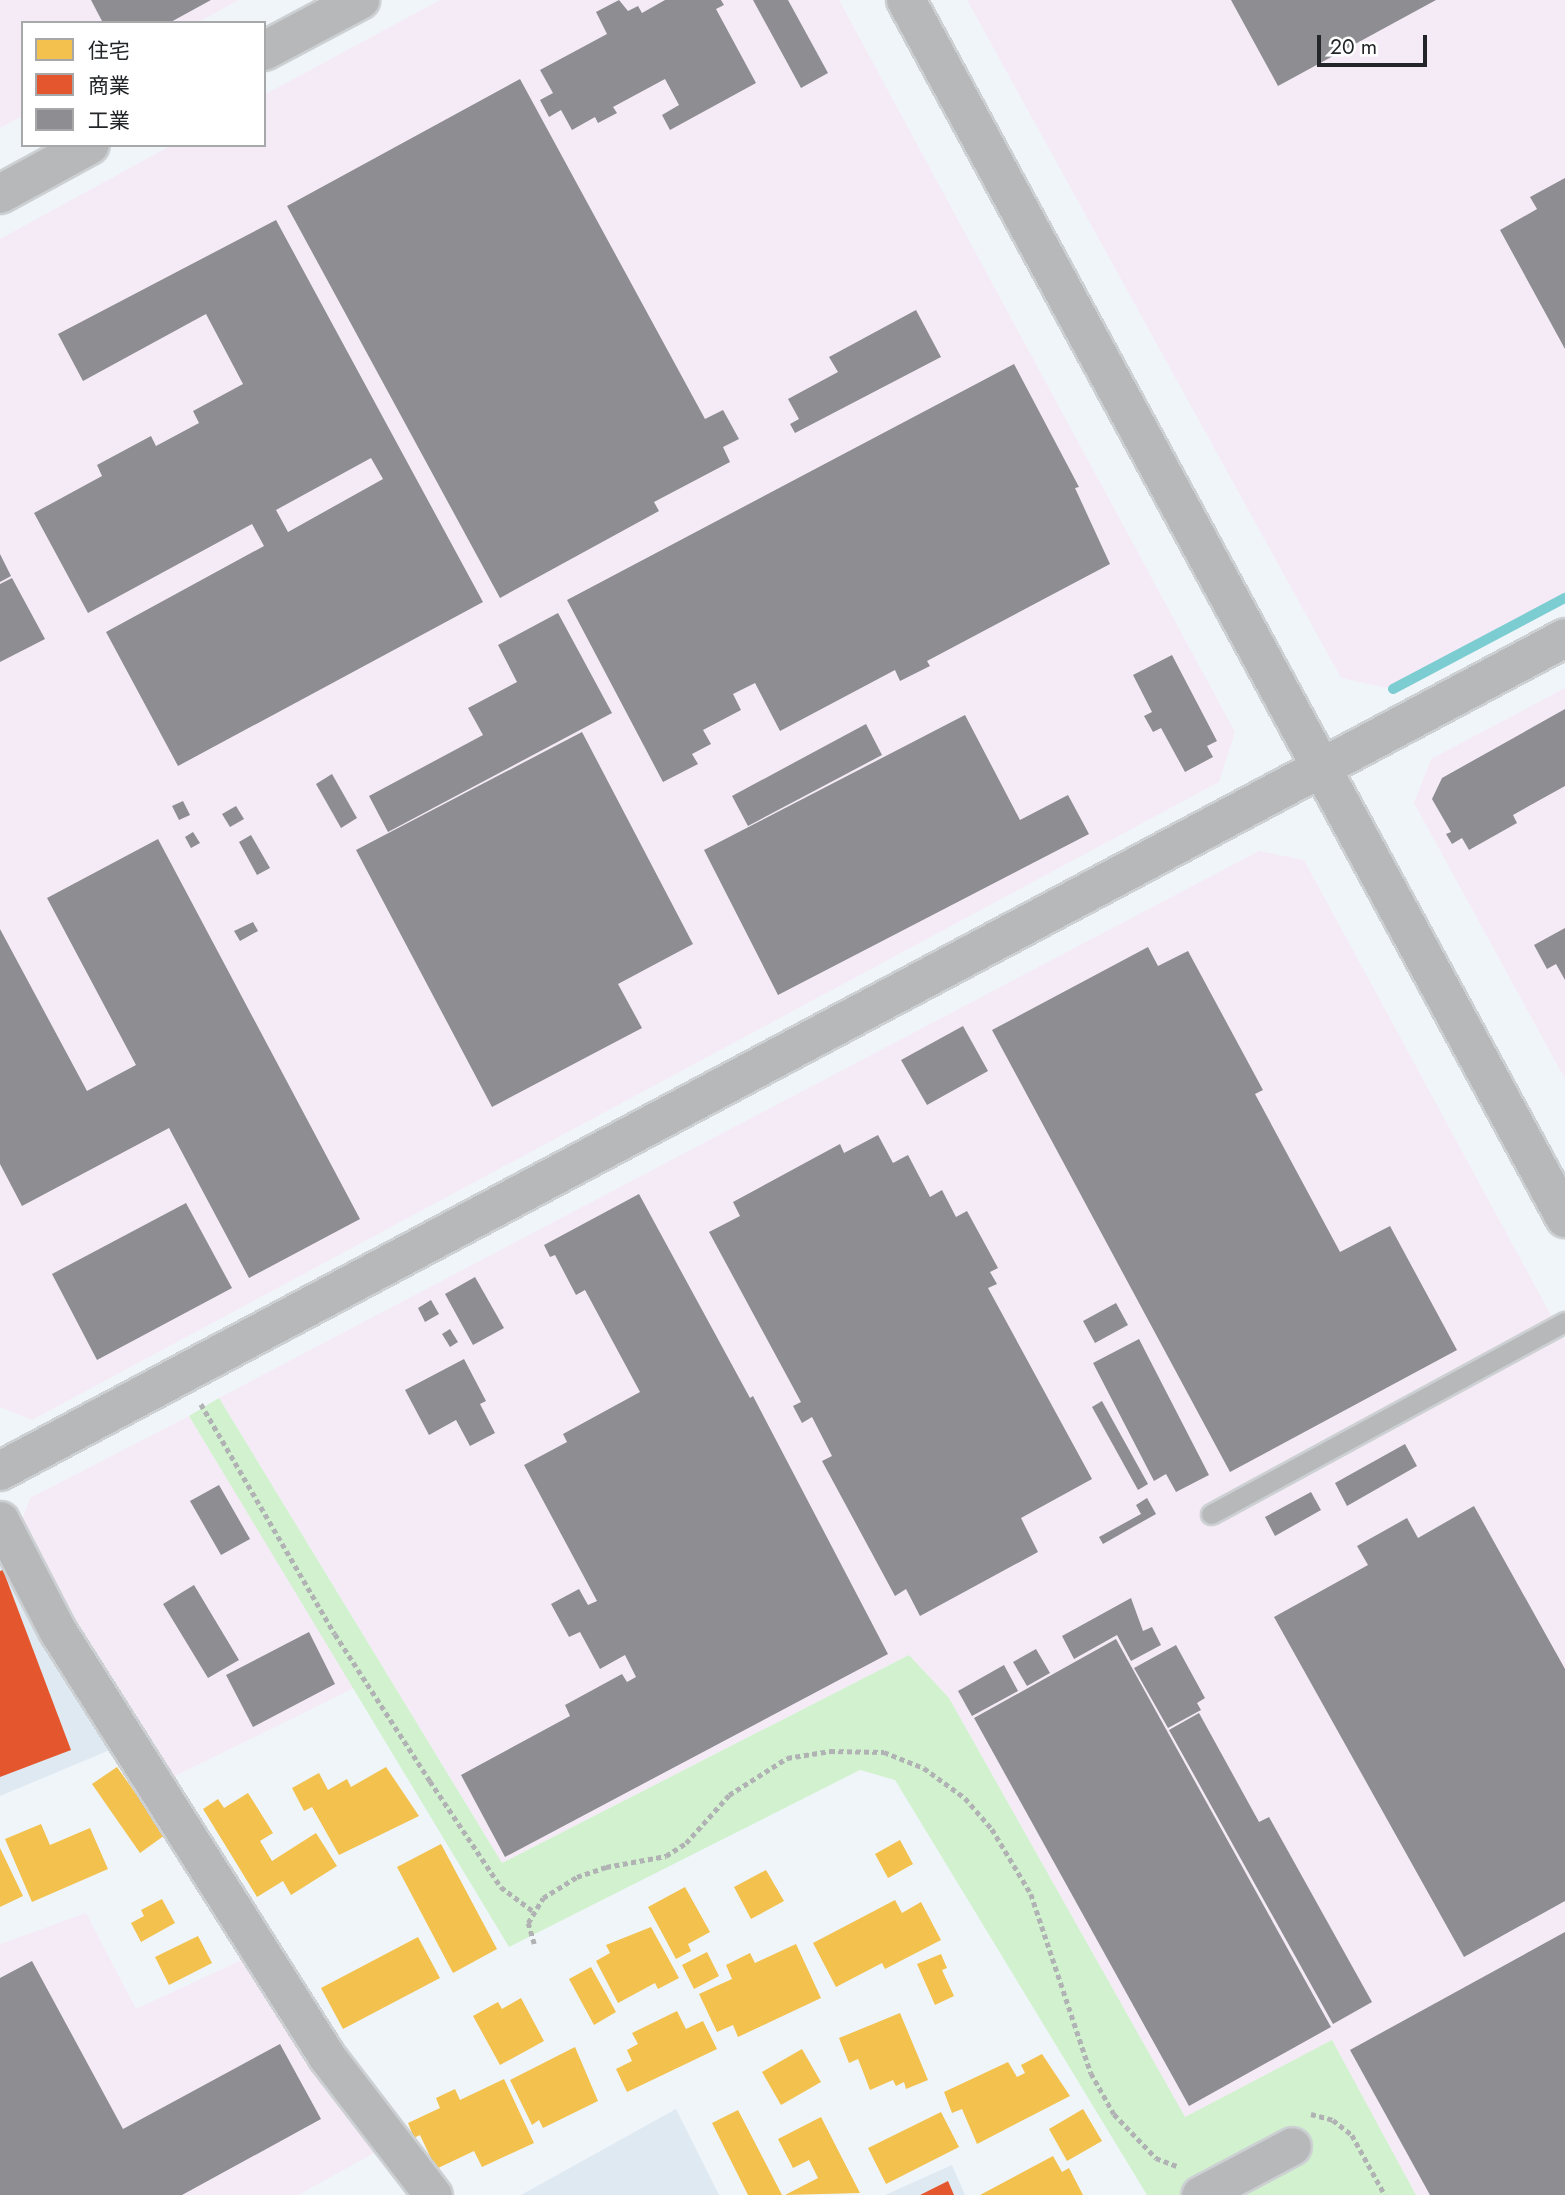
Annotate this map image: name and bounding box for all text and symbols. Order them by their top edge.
legend [21,21,266,147]
scale bar [1320,21,1430,65]
text: 20 m [1330,32,1377,62]
text: 住宅 [88,36,130,66]
text: 商業 [88,71,130,101]
text: 工業 [88,106,130,136]

